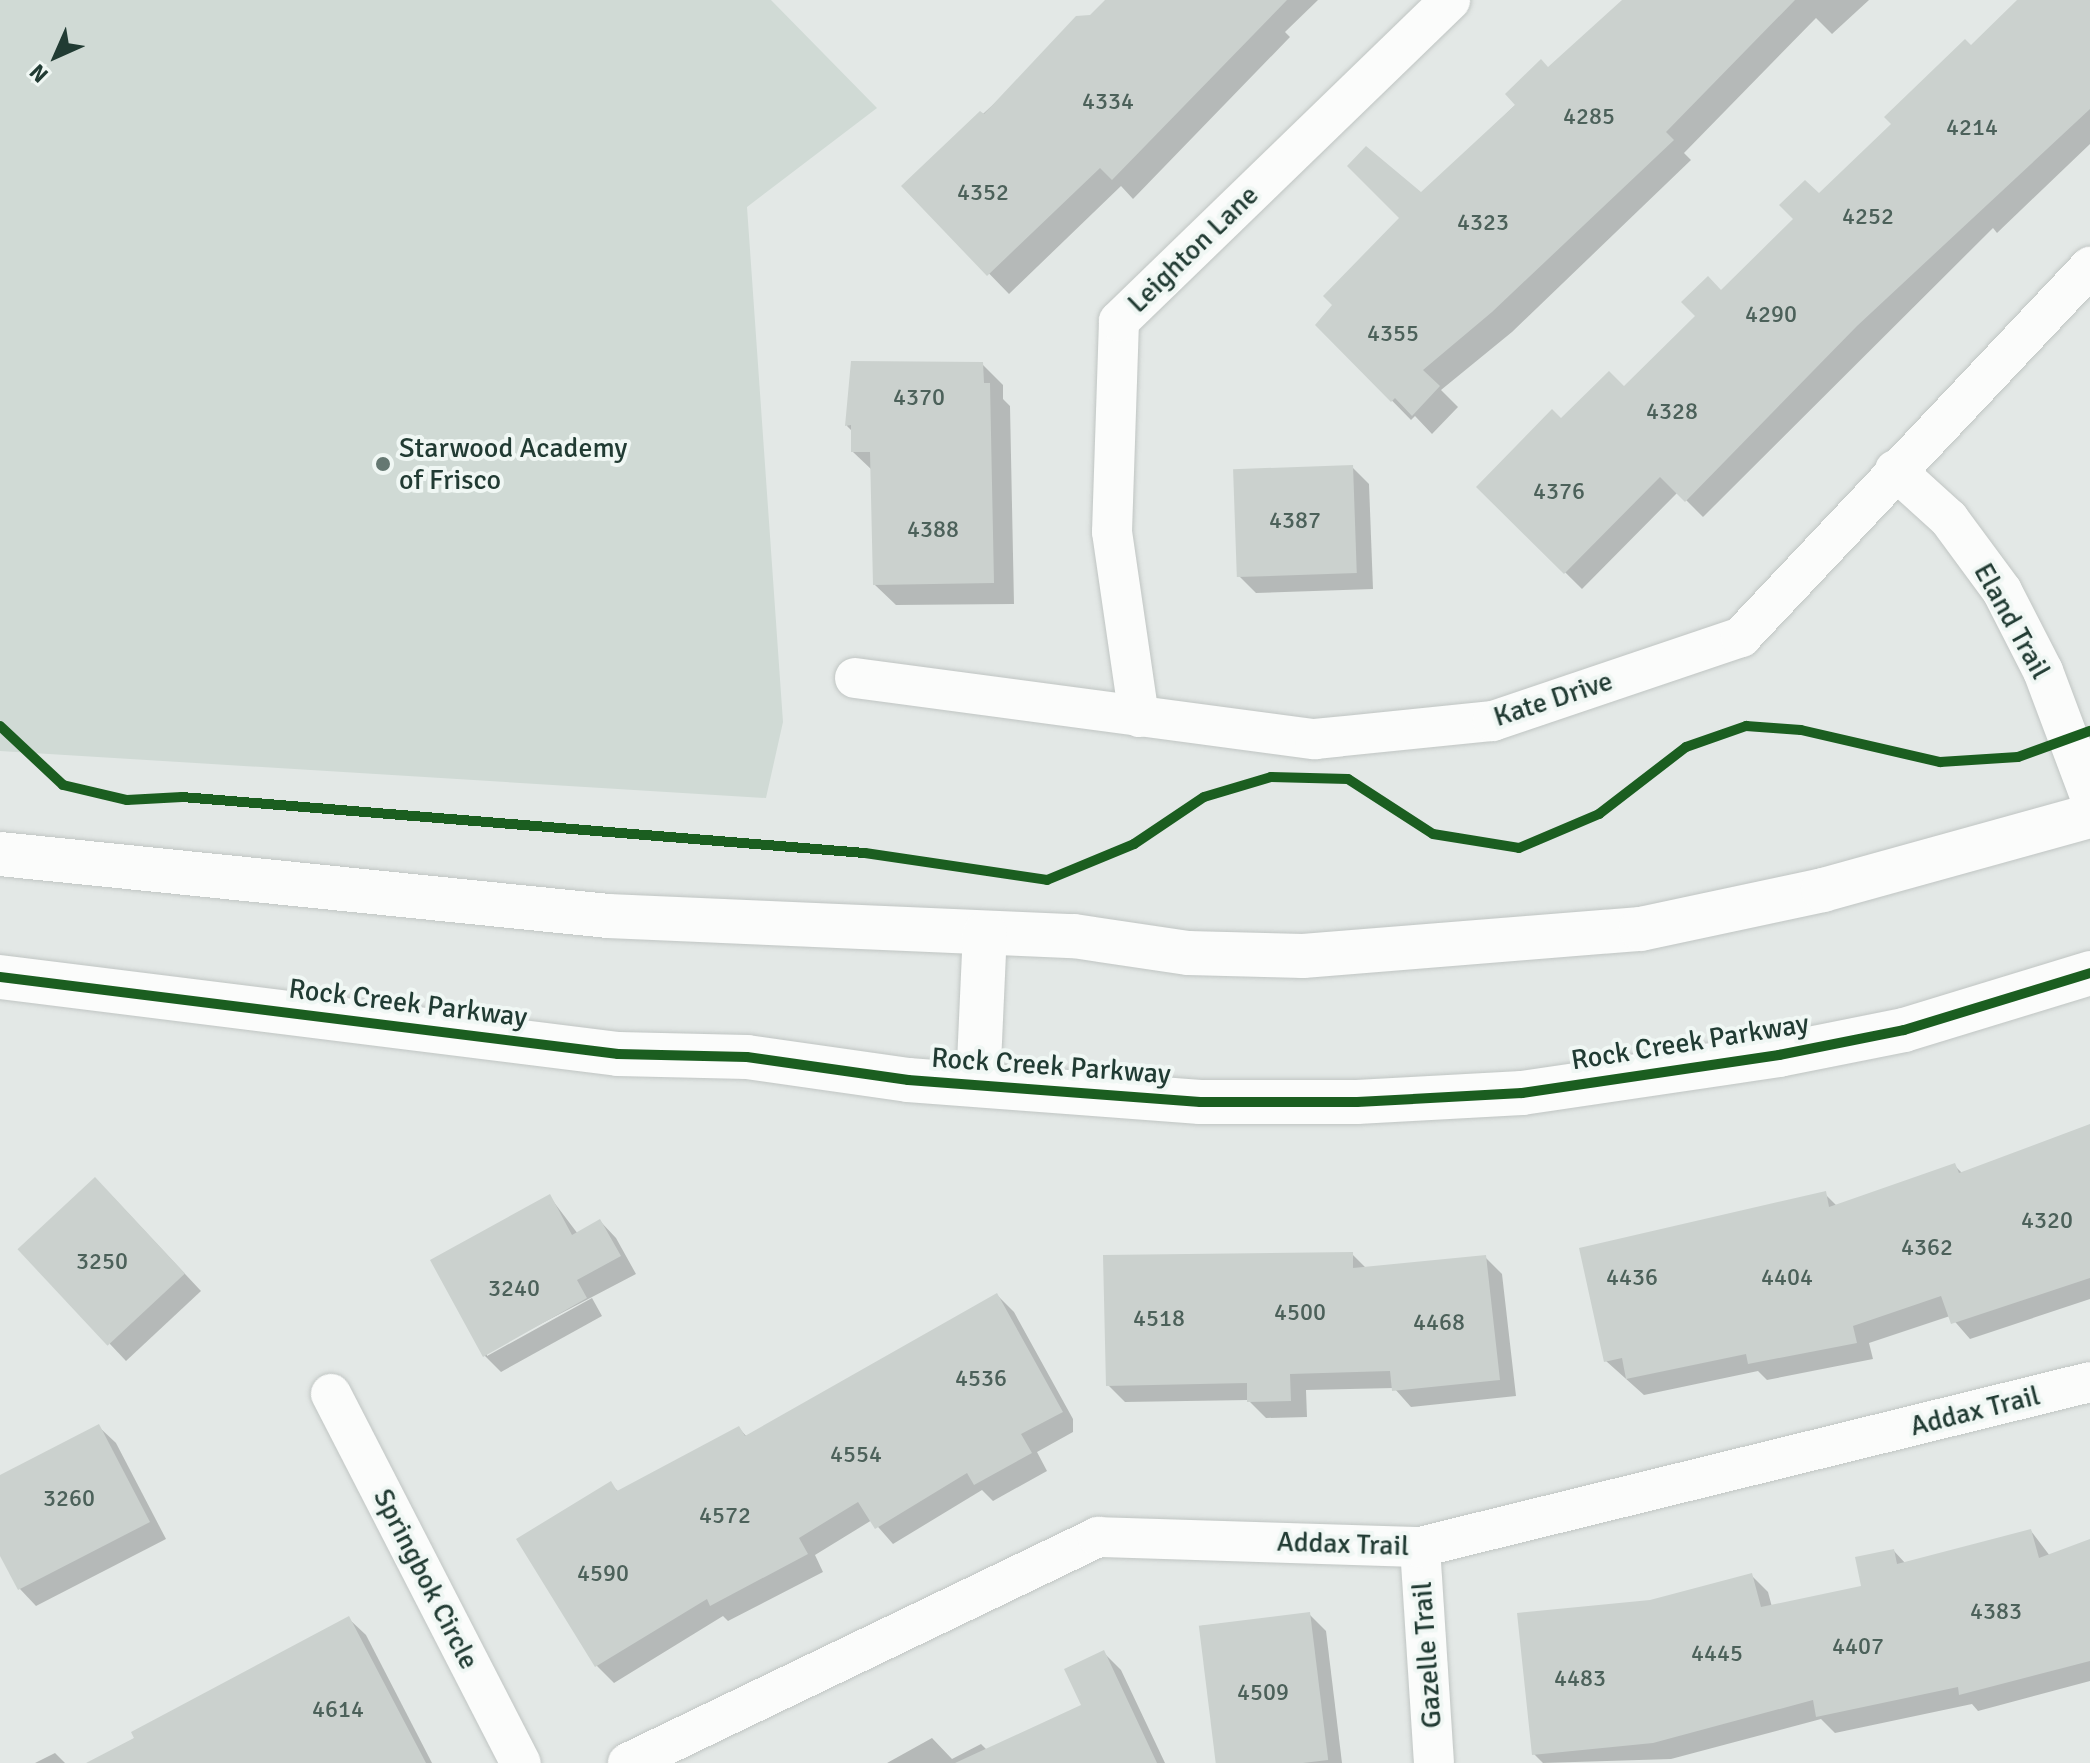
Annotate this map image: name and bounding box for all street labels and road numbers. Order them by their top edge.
street label: Leighton Lane [1121,178,1265,320]
street label: Eland Trail [1966,557,2058,685]
street label: Kate Drive [1489,664,1617,734]
street label: Rock Creek Parkway [287,972,529,1034]
street label: Rock Creek Parkway [1569,1007,1811,1077]
street label: Rock Creek Parkway [930,1041,1172,1091]
street label: Addax Trail [1907,1379,2043,1443]
street label: Springbok Circle [366,1483,486,1675]
street label: Addax Trail [1276,1525,1410,1563]
street label: Gazelle Trail [1405,1581,1449,1729]

